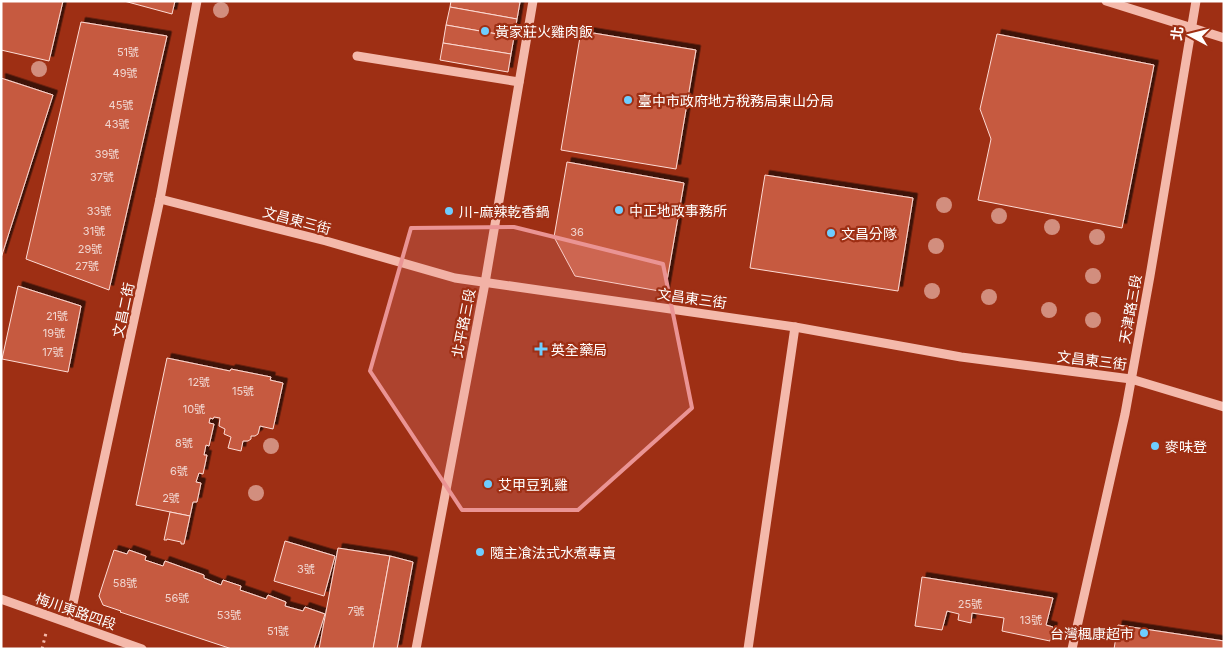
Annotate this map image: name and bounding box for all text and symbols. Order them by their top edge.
north arrow [1165,10,1215,60]
place label: 黃家莊火雞肉飯 [495,23,593,40]
marker: 黃家莊火雞肉飯 [479,25,491,37]
text: 北 [1167,25,1186,41]
house number: 51號 [117,45,139,59]
house number: 49號 [113,66,137,80]
place label: 臺中市政府地方稅務局東山分局 [638,92,834,109]
marker: 臺中市政府地方稅務局東山分局 [622,94,634,106]
house number: 45號 [109,98,133,112]
house number: 43號 [105,117,129,131]
house number: 39號 [95,147,119,161]
house number: 37號 [90,170,114,184]
place label: 中正地政事務所 [629,202,727,219]
street label: 文昌東三街 [261,203,333,237]
place label: 川-麻辣乾香鍋 [459,203,549,220]
house number: 33號 [87,204,111,218]
marker: 中正地政事務所 [613,204,625,216]
marker: 川-麻辣乾香鍋 [443,205,455,217]
house number: 31號 [83,224,105,238]
house number: 36 [570,225,584,239]
place label: 文昌分隊 [841,225,897,242]
marker: 文昌分隊 [825,227,837,239]
house number: 29號 [78,242,102,256]
house number: 27號 [75,259,99,273]
street label: 天津路三段 [1116,273,1144,345]
street label: 文昌二街 [109,281,137,339]
street label: 文昌東三街 [656,285,728,311]
street label: 北平路三段 [448,287,478,359]
house number: 21號 [46,309,68,323]
house number: 19號 [43,326,65,340]
place label: 英全藥局 [551,341,607,358]
marker: 英全藥局 [535,343,547,355]
house number: 17號 [42,345,64,359]
street label: 文昌東三街 [1056,347,1128,373]
house number: 12號 [188,375,210,389]
house number: 15號 [232,384,254,398]
house number: 10號 [183,402,205,416]
house number: 8號 [175,436,193,450]
place label: 麥味登 [1165,438,1207,455]
marker: 麥味登 [1149,440,1161,452]
house number: 6號 [170,464,188,478]
place label: 艾甲豆乳雞 [498,476,568,493]
marker: 艾甲豆乳雞 [482,478,494,490]
house number: 2號 [162,491,180,505]
place label: 隨主飡法式水煮專賣 [490,544,616,561]
marker: 隨主飡法式水煮專賣 [474,546,486,558]
house number: 3號 [297,562,315,576]
house number: 58號 [113,576,137,590]
street label: 梅川東路四段 [34,589,118,633]
house number: 56號 [165,591,189,605]
house number: 25號 [958,597,982,611]
house number: 7號 [347,604,365,618]
house number: 53號 [217,608,241,622]
house number: 13號 [1020,613,1042,627]
house number: 51號 [267,624,289,638]
place label: 台灣楓康超市 [1050,625,1134,642]
marker: 台灣楓康超市 [1138,627,1150,639]

